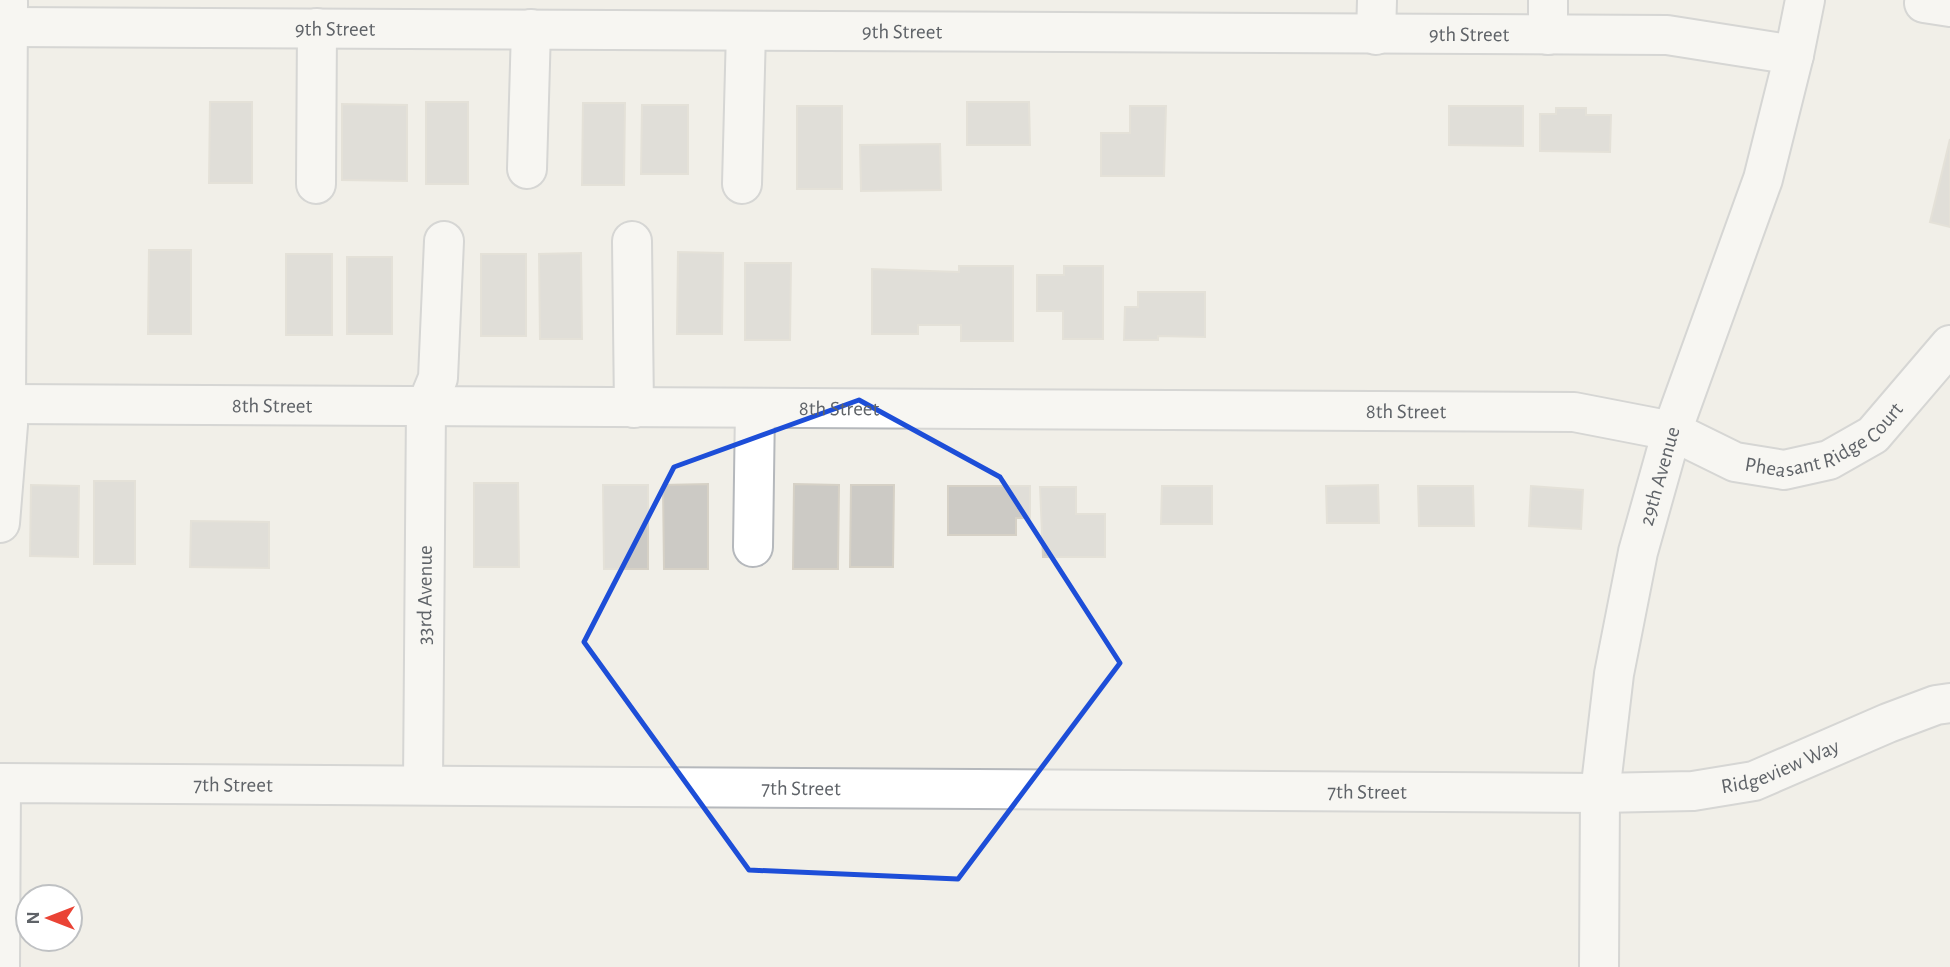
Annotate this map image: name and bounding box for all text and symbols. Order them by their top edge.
street label: 9th Street [295,18,376,40]
street label: 9th Street [862,21,943,43]
street label: 9th Street [1429,24,1510,45]
street label: 8th Street [232,395,313,417]
street label: 8th Street [799,398,880,419]
street label: Pheasant Ridge Court [1743,398,1907,481]
street label: 8th Street [1366,401,1447,422]
street label: 29th Avenue [1636,424,1684,528]
street label: 33rd Avenue [414,545,436,645]
street label: Ridgeview Way [1720,735,1842,797]
street label: 7th Street [193,774,273,796]
street label: 7th Street [761,778,841,799]
street label: 7th Street [1327,781,1407,803]
north arrow [14,883,84,953]
text: N [24,911,43,925]

